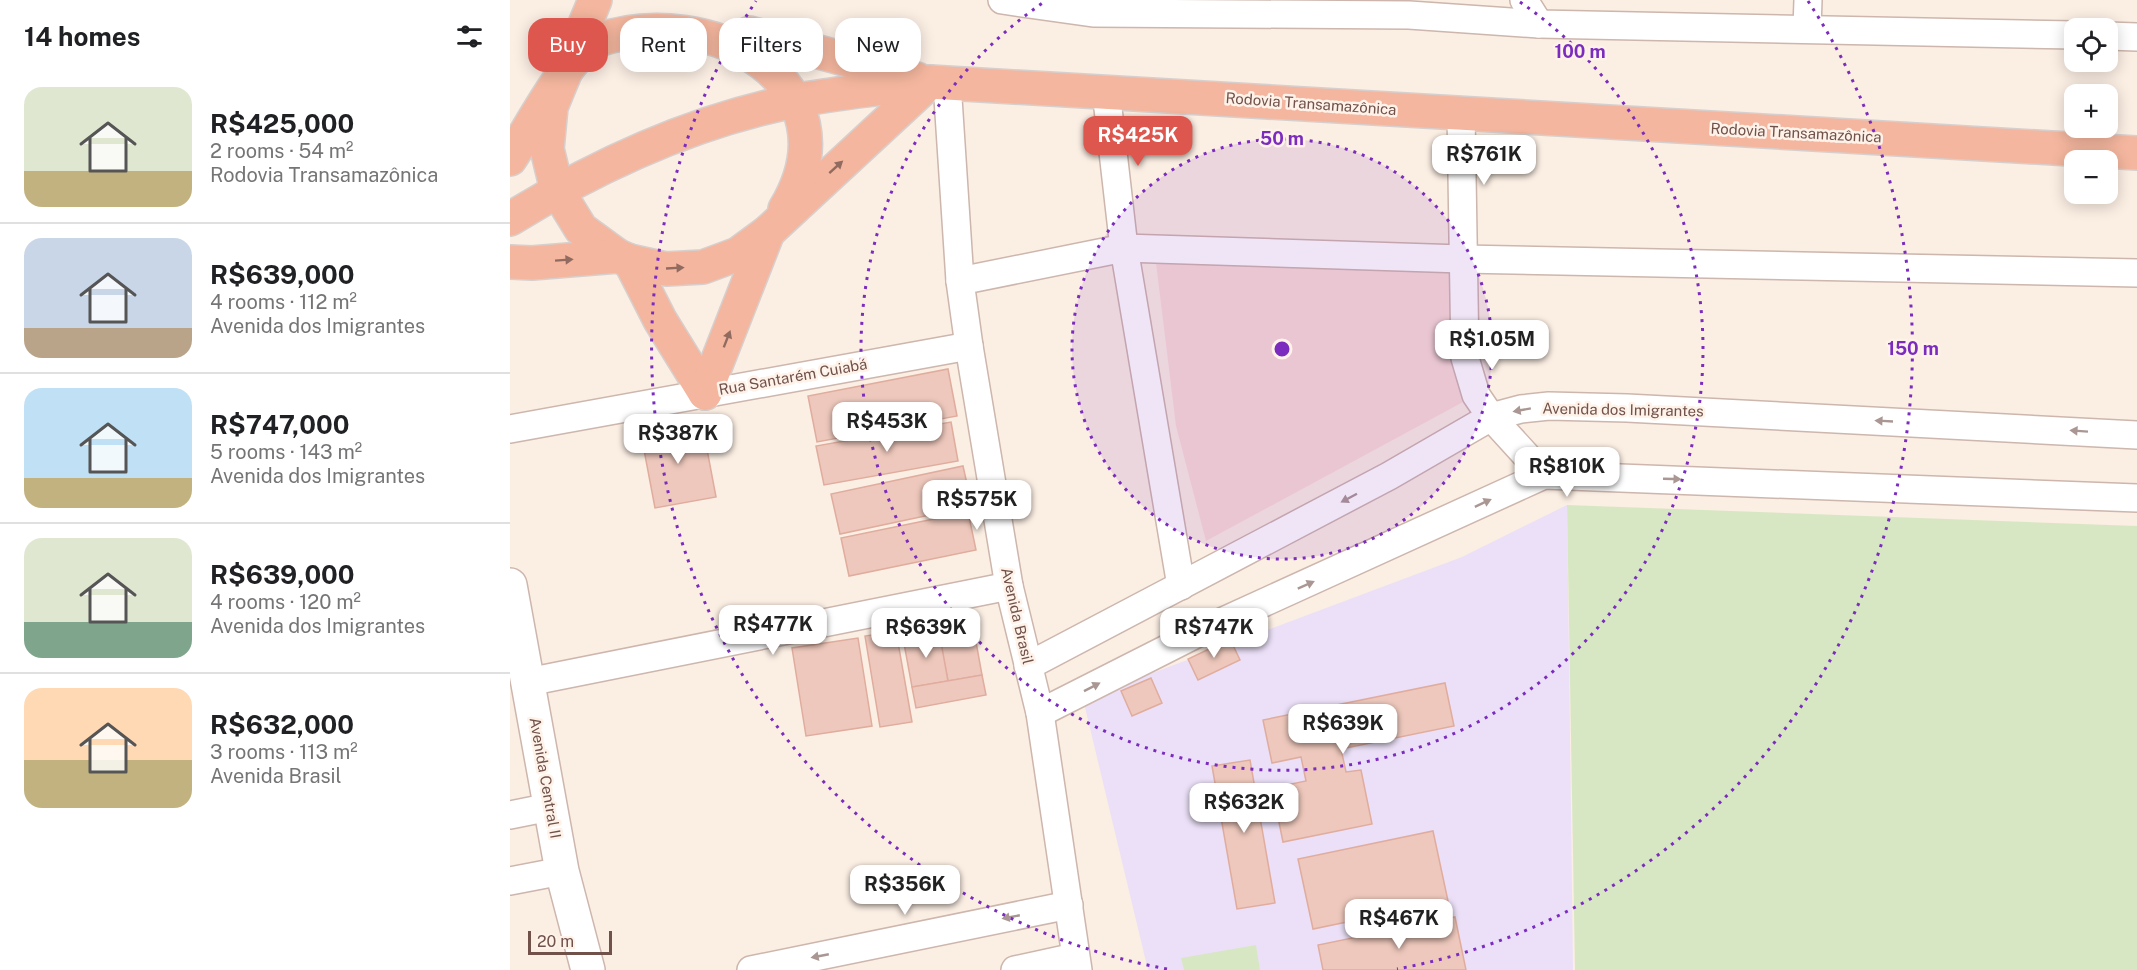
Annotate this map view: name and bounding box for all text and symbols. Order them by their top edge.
chip: Buy [528,18,608,72]
chip: Rent [620,18,707,72]
chip: Filters [719,18,823,72]
chip: New [835,18,921,72]
map controls [2064,18,2118,204]
button: locate [2064,18,2118,72]
icon: filters [453,20,486,53]
text: 14 homes [24,21,140,52]
text: 100 m [1554,41,1606,62]
button: + [2064,84,2118,138]
street label: Rodovia Transamazônica [1225,89,1397,118]
text: R$425,000 [210,108,354,139]
icon: home [72,111,144,183]
pin: R$425K [1089,116,1187,167]
street label: Rodovia Transamazônica [1710,120,1882,145]
text: R$425K [1097,123,1179,147]
text: 50 m [1260,128,1304,149]
pin: R$761K [1435,135,1533,186]
text: 2 rooms · 54 m² [210,139,353,163]
text: R$761K [1446,142,1522,166]
button: − [2064,150,2118,204]
one-way arrow [829,160,844,174]
text: Rodovia Transamazônica [210,163,438,187]
one-way arrow [555,255,574,265]
text: R$639,000 [210,259,355,290]
icon: home [72,262,144,334]
one-way arrow [665,264,684,273]
text: 4 rooms · 112 m² [210,290,357,314]
text: Avenida dos Imigrantes [210,314,425,338]
pin: R$1.05M [1437,320,1547,371]
text: R$1.05M [1449,327,1535,351]
one-way arrow [722,329,732,347]
text: 150 m [1887,338,1939,359]
centre of rings [1272,339,1292,359]
street label: Rua Santarém Cuiabá [717,355,869,398]
street label: Avenida dos Imigrantes [1542,400,1704,419]
pin: R$453K [838,402,936,453]
one-way arrow [1512,406,1531,415]
text: R$747,000 [210,409,349,440]
text: R$453K [846,409,928,433]
icon: home [72,412,144,484]
pin: R$387K [629,414,727,465]
one-way arrow [1874,417,1893,426]
text: R$387K [638,421,718,445]
one-way arrow [2069,426,2088,436]
text: 5 rooms · 143 m² [210,440,362,464]
pin: R$810K [1518,447,1616,498]
text: R$810K [1529,454,1605,478]
text: Avenida dos Imigrantes [210,464,425,488]
one-way arrow [1662,475,1681,484]
pin: R$575K [928,480,1026,531]
text: R$575K [936,487,1018,511]
one-way arrow [1340,493,1357,503]
one-way arrow [1475,499,1492,508]
text: R$639,000 [210,559,355,590]
icon: home [72,562,144,634]
street label: Avenida Brasil [998,566,1037,666]
one-way arrow [1297,580,1315,589]
text: 4 rooms · 120 m² [210,590,361,614]
pin: R$477K [724,605,822,656]
pin: R$639K [877,608,975,659]
pin: R$747K [1165,608,1263,659]
text: R$477K [733,612,813,636]
text: Avenida dos Imigrantes [210,614,425,638]
text: R$639K [885,615,967,639]
text: R$747K [1174,615,1254,639]
one-way arrow [1084,682,1101,692]
pin: R$639K [1294,704,1392,755]
text: R$632,000 [210,709,354,740]
text: R$639K [1302,711,1384,735]
icon: home [72,712,144,784]
street label: Avenida Central II [526,716,564,840]
text: 3 rooms · 113 m² [210,740,358,764]
text: Avenida Brasil [210,764,342,788]
pin: R$632K [1195,783,1293,834]
text: R$632K [1203,790,1285,814]
pin: R$356K [856,865,954,916]
text: R$356K [864,872,946,896]
pin: R$467K [1350,899,1448,950]
text: R$467K [1359,906,1439,930]
one-way arrow [1001,913,1020,922]
scale bar [528,928,612,956]
text: 20 m [537,932,574,951]
one-way arrow [810,952,829,961]

